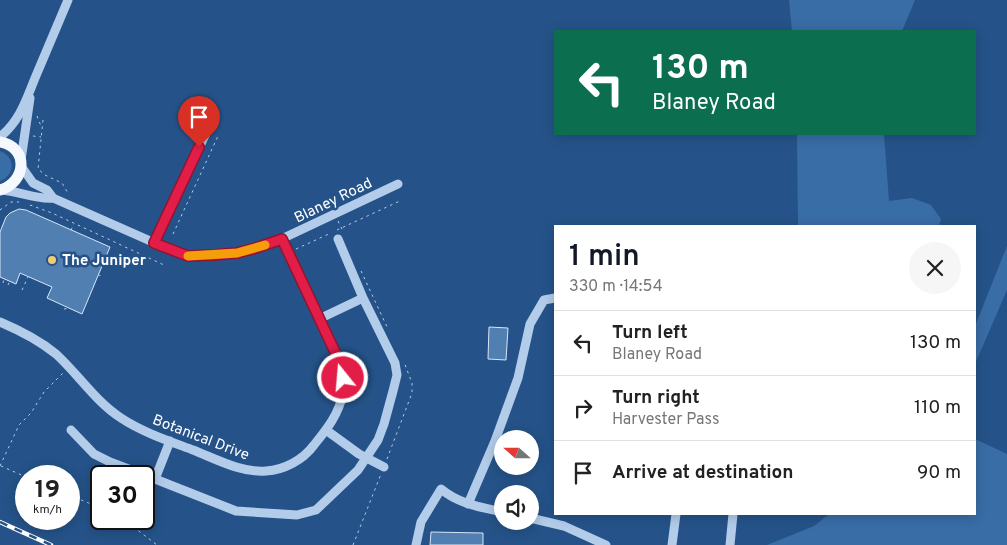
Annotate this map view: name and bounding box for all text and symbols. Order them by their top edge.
text: 130 m [652,47,749,91]
icon: left [569,50,634,115]
text: Blaney Road [652,90,776,117]
pin [178,96,220,147]
icon: arrive [185,103,213,131]
street label: Blaney Road [292,174,376,228]
text: 1 min [569,239,640,276]
button: close [909,242,961,294]
place label: The Juniper [62,252,147,271]
marker: The Juniper [46,254,58,266]
text: 330 m · 14:54 [569,277,663,297]
text: Turn left [612,321,688,345]
icon: left [569,329,597,357]
text: 130 m [910,331,961,355]
text: Blaney Road [612,345,702,365]
position arrow [316,351,368,403]
text: Turn right [612,386,700,410]
icon: right [569,394,597,422]
text: 110 m [914,396,961,420]
text: Harvester Pass [612,410,719,430]
street label: Botanical Drive [149,411,252,466]
north arrow [494,430,539,475]
map controls [494,430,539,530]
icon: arrive [569,459,597,487]
text: Arrive at destination [612,461,793,485]
text: 90 m [917,461,961,485]
speed limit sign: 30 [90,465,155,530]
text: 19 [35,475,60,507]
button: sound [494,485,539,530]
text: km/h [33,502,62,518]

